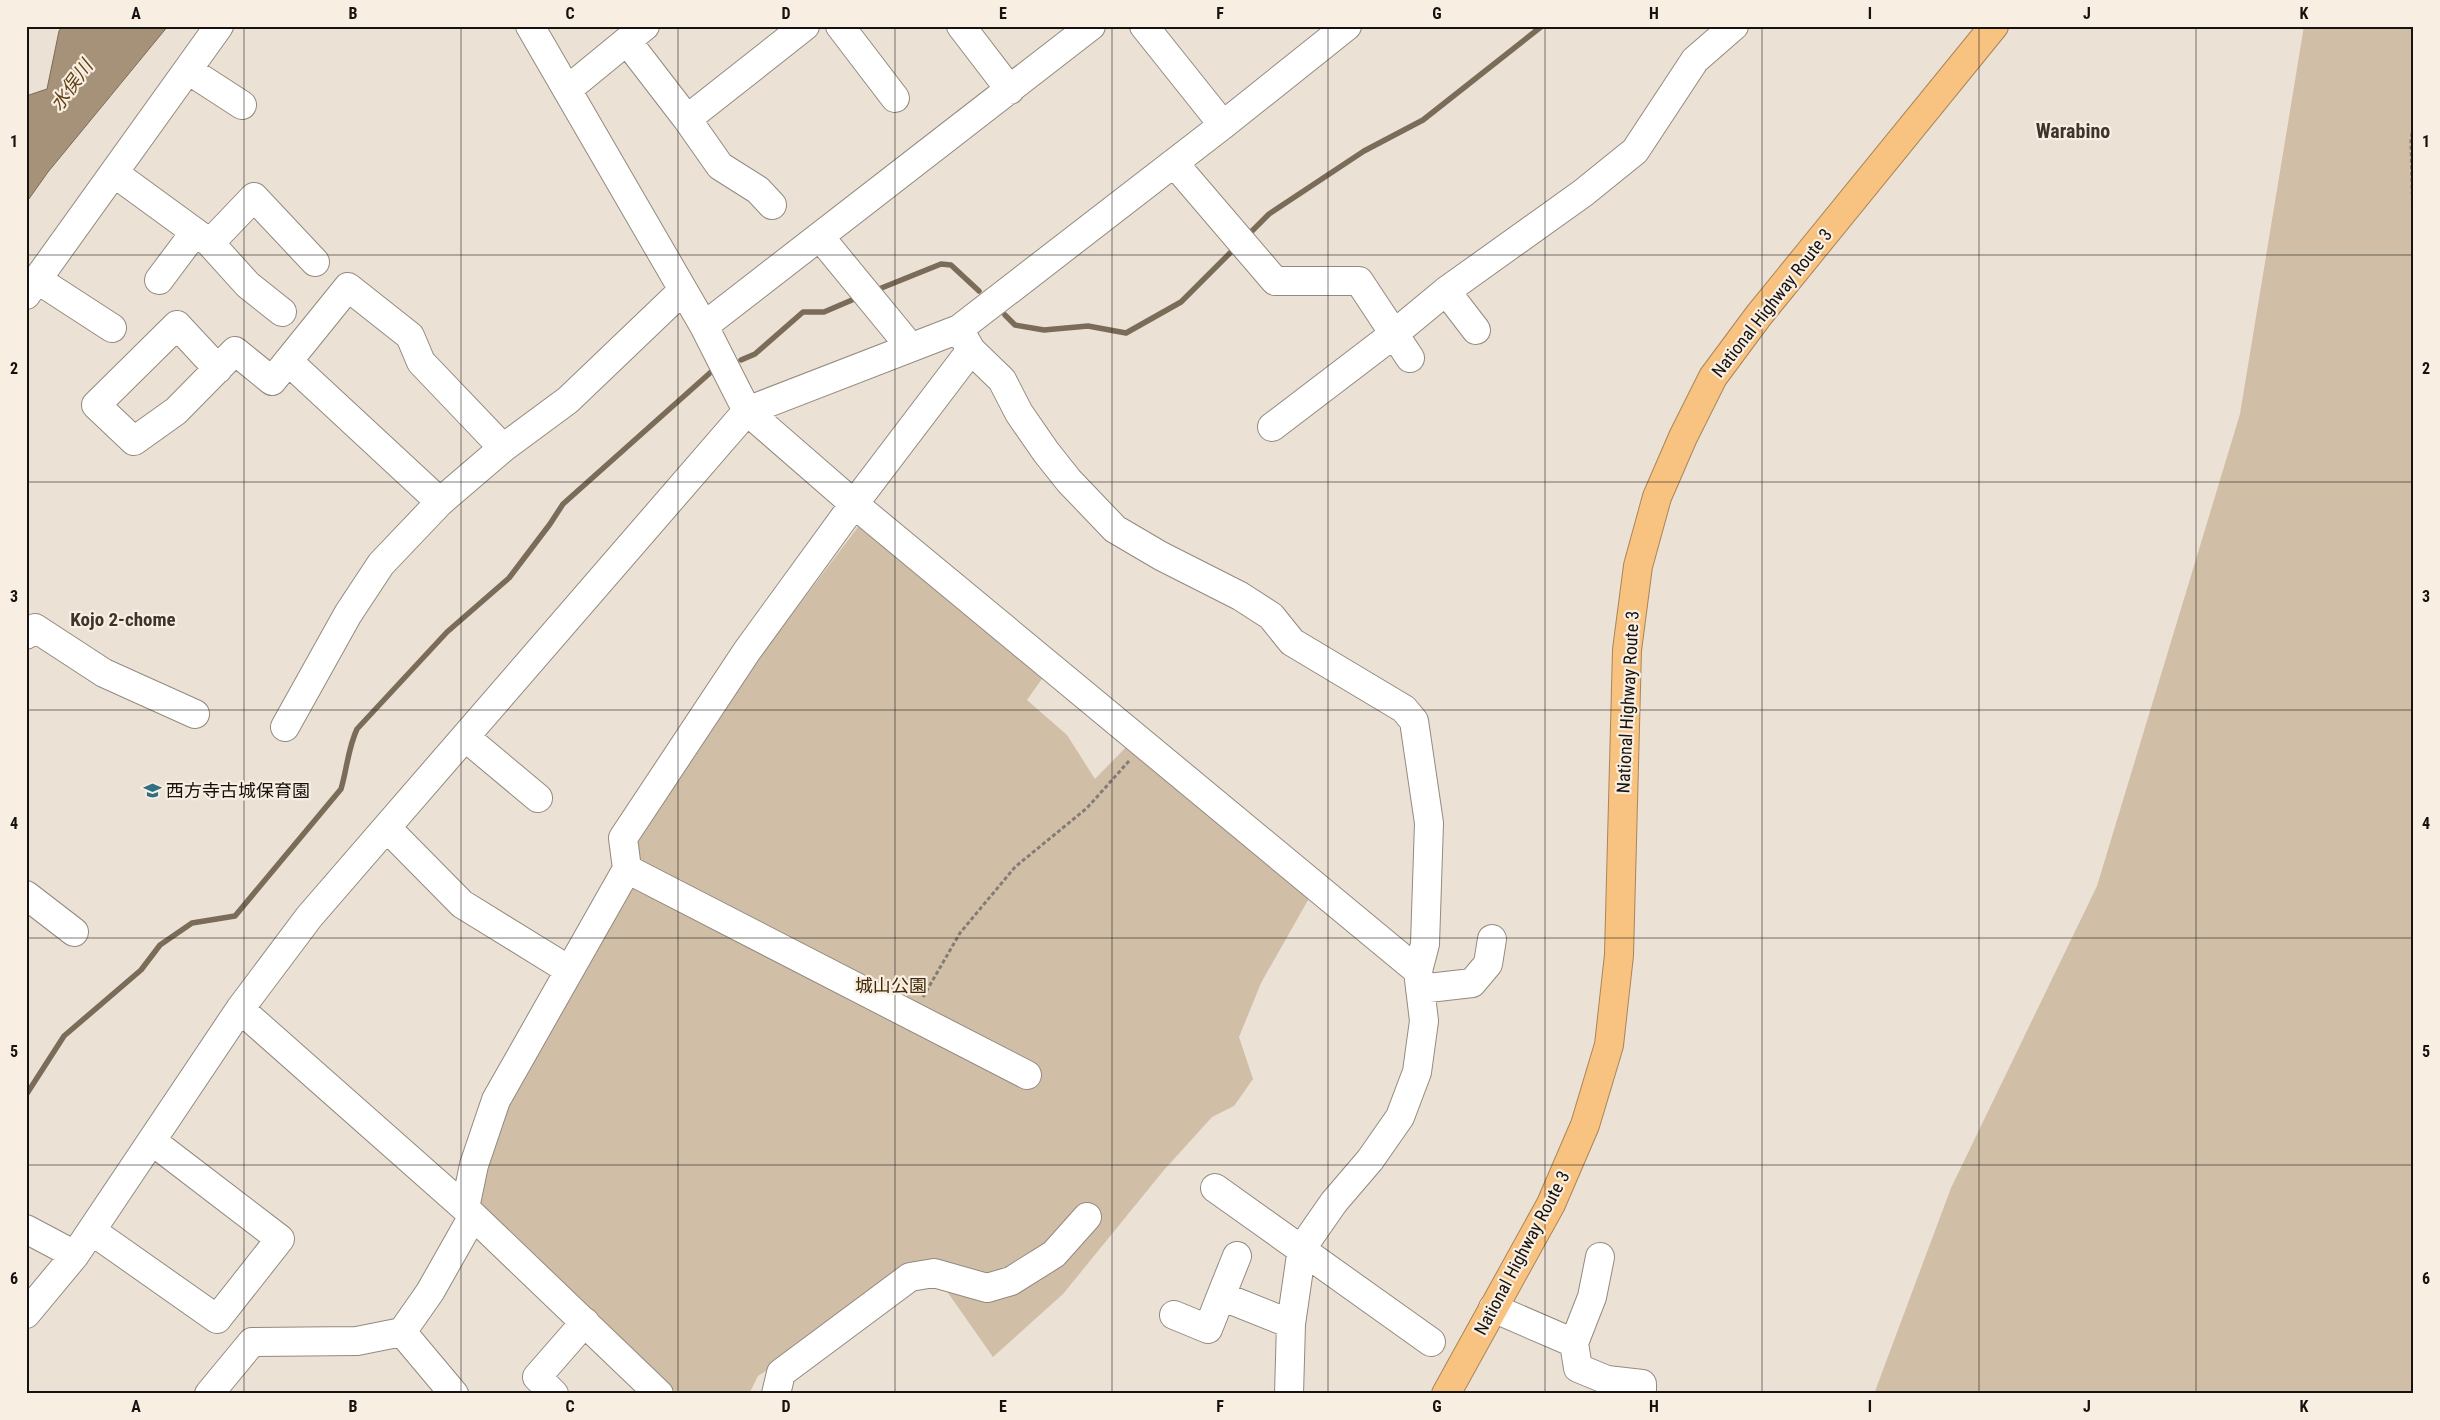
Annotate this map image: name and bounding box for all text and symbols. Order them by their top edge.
text: A [131,4,141,23]
text: B [349,4,358,23]
text: C [565,4,575,23]
text: D [781,4,791,23]
text: E [999,4,1007,23]
text: F [1216,4,1224,23]
text: G [1432,4,1442,23]
text: H [1649,4,1659,23]
text: I [1868,4,1872,23]
text: J [2083,4,2091,23]
text: K [2300,4,2309,23]
water label: 水俣川 [45,54,99,115]
district label: Warabino [2036,119,2110,143]
text: 1 [10,132,18,151]
text: 1 [2422,132,2430,151]
street label: National Highway Route 3 [1707,224,1836,381]
text: 2 [10,359,18,378]
text: 2 [2422,359,2430,378]
text: 3 [10,587,18,606]
text: 3 [2422,587,2430,606]
district label: Kojo 2-chome [70,608,176,631]
street label: National Highway Route 3 [1612,610,1643,794]
place label: 西方寺古城保育園 [166,780,310,801]
school or university icon: 西方寺古城保育園 [142,781,162,801]
text: 4 [10,814,18,833]
text: 4 [2422,814,2430,833]
park label: 城山公園 [855,975,927,996]
text: 5 [10,1042,18,1061]
text: 5 [2422,1042,2430,1061]
street label: National Highway Route 3 [1469,1167,1574,1338]
text: 6 [10,1269,18,1288]
text: 6 [2422,1269,2430,1288]
text: A [131,1397,141,1416]
text: B [349,1397,358,1416]
text: C [565,1397,575,1416]
text: D [781,1397,791,1416]
text: E [999,1397,1007,1416]
text: F [1216,1397,1224,1416]
text: G [1432,1397,1442,1416]
text: H [1649,1397,1659,1416]
text: I [1868,1397,1872,1416]
text: J [2083,1397,2091,1416]
text: K [2300,1397,2309,1416]

